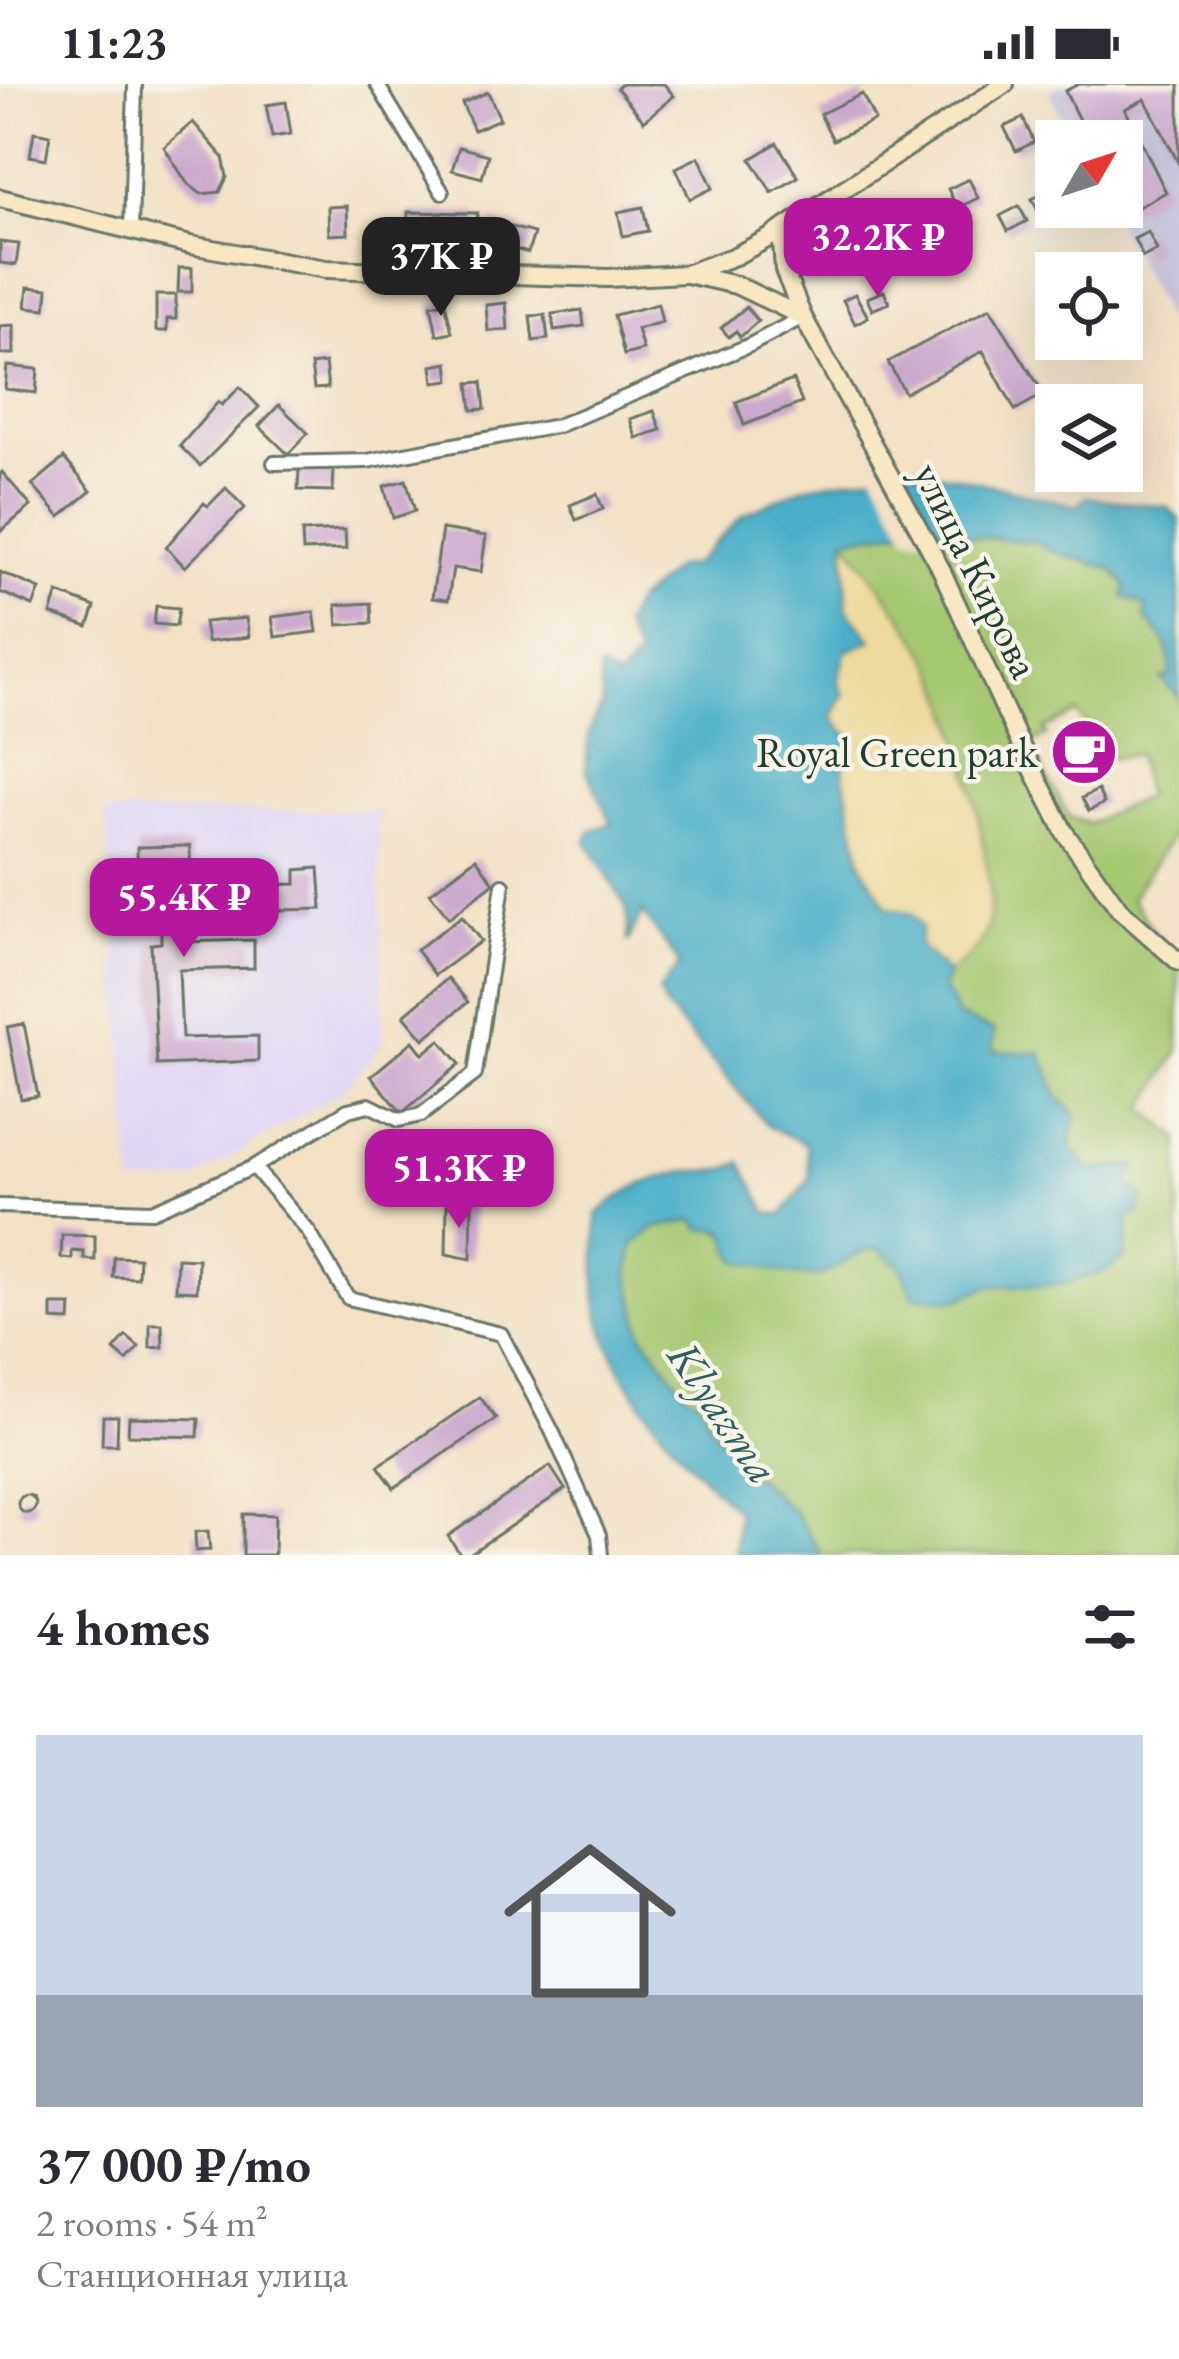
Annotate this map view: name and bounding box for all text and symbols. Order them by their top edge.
text: 11:23 [60,13,168,71]
north arrow [1035,120,1143,228]
map controls [1035,120,1143,492]
pin: 32.2K ₽ [767,198,989,300]
text: 32.2K ₽ [811,211,945,262]
pin: 37K ₽ [357,217,525,319]
text: 37K ₽ [389,230,493,281]
button: locate [1035,252,1143,360]
button: layers [1035,384,1143,492]
street label: улица Кирова [901,453,1053,687]
cafe icon: Royal Green park [1049,717,1119,787]
place label: Royal Green park [756,725,1039,780]
pin: 55.4K ₽ [73,858,295,960]
text: 55.4K ₽ [117,871,251,922]
pin: 51.3K ₽ [348,1129,570,1231]
text: 51.3K ₽ [392,1142,526,1193]
water label: Klyazma [655,1329,793,1494]
text: 4 homes [36,1594,210,1660]
icon: filters [1077,1594,1143,1660]
icon: home [482,1813,698,2029]
text: 37 000 ₽/mo [36,2131,311,2197]
text: 2 rooms · 54 m² [36,2197,268,2248]
text: Станционная улица [36,2248,348,2299]

